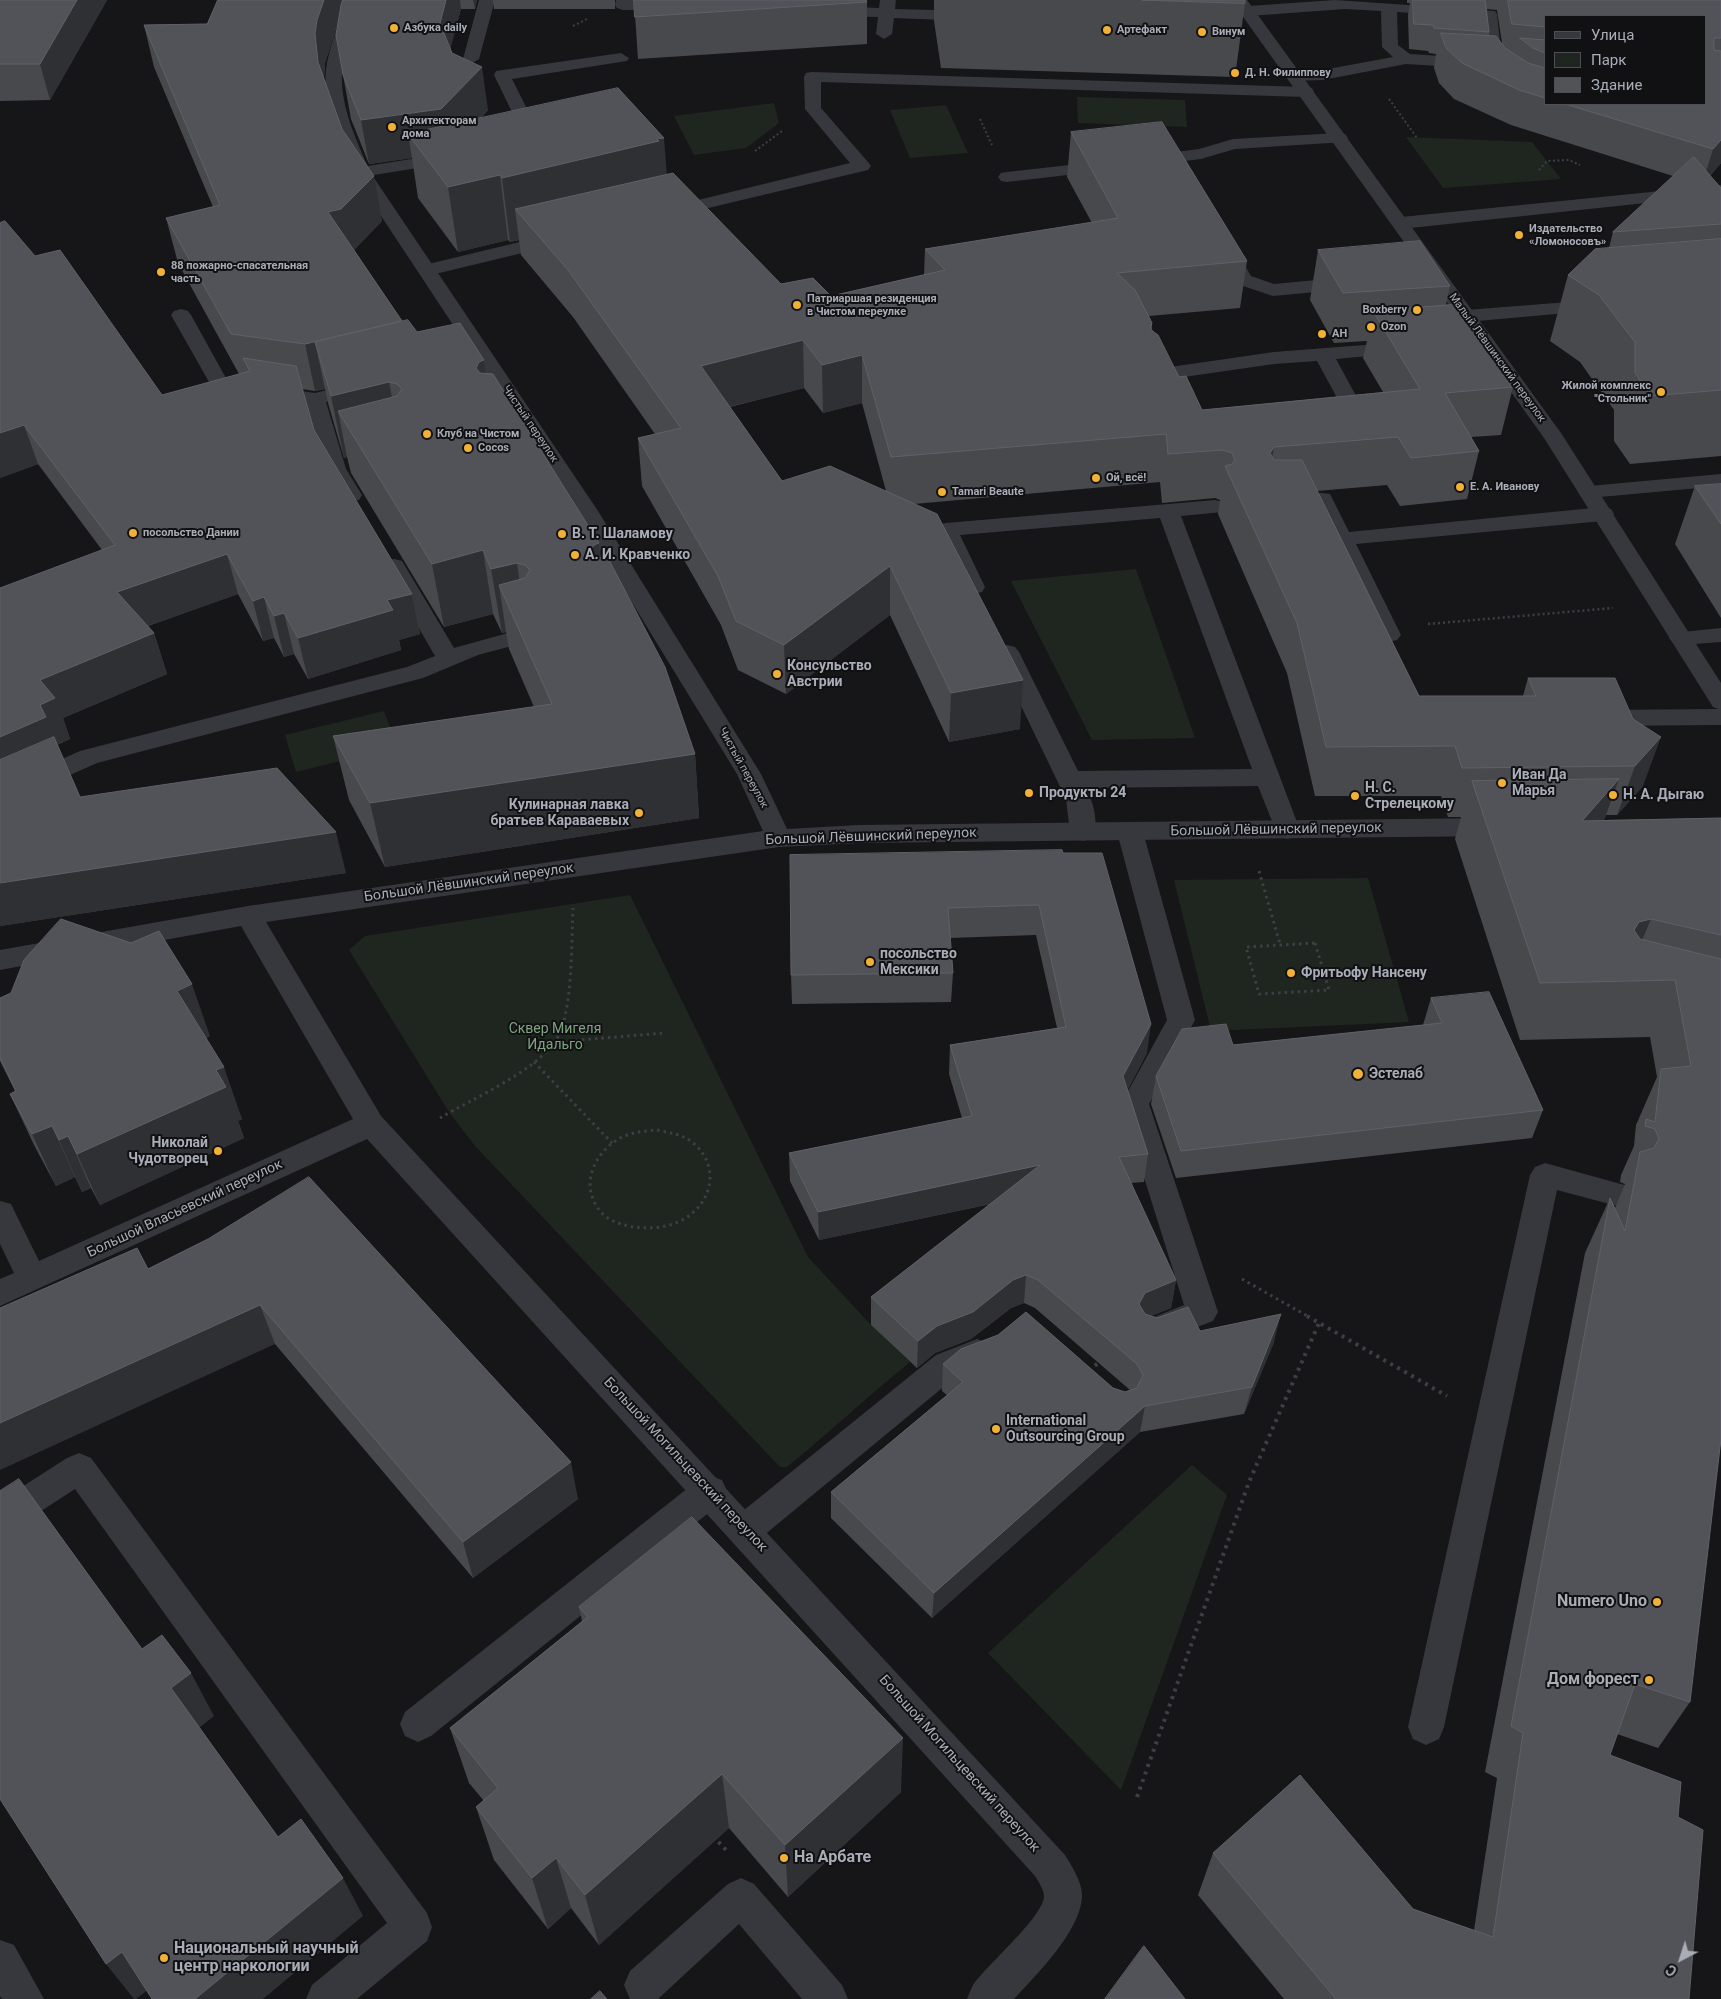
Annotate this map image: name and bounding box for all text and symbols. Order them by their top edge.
legend [1544,15,1706,105]
place label: Азбука daily [404,21,467,35]
marker: Азбука daily [388,22,400,34]
place label: Артефакт [1117,23,1167,37]
marker: Артефакт [1101,24,1113,36]
place label: Винум [1212,25,1245,39]
marker: Винум [1196,26,1208,38]
text: Улица [1591,26,1634,44]
text: Парк [1591,51,1626,69]
place label: Д. Н. Филиппову [1245,66,1331,80]
marker: Д. Н. Филиппову [1229,67,1241,79]
text: Здание [1591,76,1642,94]
place label: Архитекторам дома [402,114,477,140]
marker: Архитекторам дома [386,121,398,133]
place label: Издательство «Ломоносовъ» [1529,222,1606,248]
marker: Издательство «Ломоносовъ» [1513,229,1525,241]
place label: 88 пожарно-спасательная часть [171,259,308,285]
marker: 88 пожарно-спасательная часть [155,266,167,278]
street label: Малый Лёвшинский переулок [1446,291,1548,425]
place label: Патриаршая резиденция в Чистом переулке [807,292,937,318]
marker: Патриаршая резиденция в Чистом переулке [791,299,803,311]
place label: Boxberry [1362,303,1407,317]
marker: Boxberry [1411,304,1423,316]
place label: Ozon [1381,320,1406,334]
marker: Ozon [1365,321,1377,333]
place label: AH [1332,327,1347,341]
marker: AH [1316,328,1328,340]
place label: Жилой комплекс "Стольник" [1562,379,1651,405]
street label: Чистый переулок [499,383,561,465]
marker: Жилой комплекс "Стольник" [1655,386,1667,398]
place label: Клуб на Чистом [437,427,519,441]
marker: Клуб на Чистом [421,428,433,440]
place label: Cocos [478,441,509,455]
marker: Cocos [462,442,474,454]
place label: Ой, всё! [1106,471,1146,485]
marker: Ой, всё! [1090,472,1102,484]
place label: Е. А. Иванову [1470,480,1539,494]
marker: Е. А. Иванову [1454,481,1466,493]
place label: Tamari Beaute [952,485,1024,499]
marker: Tamari Beaute [936,486,948,498]
place label: посольство Дании [143,526,239,540]
place label: В. Т. Шаламову [572,526,673,542]
marker: посольство Дании [127,527,139,539]
marker: В. Т. Шаламову [556,528,568,540]
place label: А. И. Кравченко [585,547,690,563]
marker: А. И. Кравченко [569,549,581,561]
place label: Консульство Австрии [787,658,872,690]
marker: Консульство Австрии [771,668,783,680]
street label: Чистый переулок [715,725,771,811]
place label: Иван Да Марья [1512,767,1567,800]
marker: Иван Да Марья [1496,777,1508,789]
place label: Н. С. Стрелецкому [1365,780,1454,812]
place label: Продукты 24 [1039,785,1126,801]
marker: Продукты 24 [1023,787,1035,799]
place label: Н. А. Дыгаю [1623,787,1704,803]
marker: Н. А. Дыгаю [1607,789,1619,801]
marker: Н. С. Стрелецкому [1349,790,1361,802]
place label: Кулинарная лавка братьев Караваевых [490,797,629,830]
marker: Кулинарная лавка братьев Караваевых [633,807,645,819]
street label: Большой Лёвшинский переулок [1170,820,1382,840]
street label: Большой Лёвшинский переулок [765,825,977,849]
street label: Большой Лёвшинский переулок [363,860,575,906]
place label: посольство Мексики [880,946,957,979]
marker: посольство Мексики [864,956,876,968]
place label: Фритьофу Нансену [1301,965,1427,981]
marker: Фритьофу Нансену [1285,967,1297,979]
park label: Сквер Мигеля Идальго [509,1021,601,1054]
place label: Эстелаб [1369,1066,1423,1082]
marker: Эстелаб [1351,1067,1365,1081]
place label: Николай Чудотворец [128,1135,208,1168]
marker: Николай Чудотворец [212,1145,224,1157]
street label: Большой Власьевский переулок [85,1156,285,1262]
street label: Большой Могильцевский переулок [600,1374,770,1556]
place label: International Outsourcing Group [1006,1413,1125,1445]
marker: International Outsourcing Group [990,1423,1002,1435]
place label: Numero Uno [1557,1592,1647,1612]
marker: Numero Uno [1651,1596,1663,1608]
place label: Дом форест [1547,1670,1639,1690]
street label: Большой Могильцевский переулок [875,1672,1043,1856]
marker: Дом форест [1643,1674,1655,1686]
place label: На Арбате [794,1848,871,1868]
marker: На Арбате [778,1852,790,1864]
north arrow [1656,1934,1706,1984]
place label: Национальный научный центр наркологии [174,1939,358,1977]
marker: Национальный научный центр наркологии [158,1952,170,1964]
text: С [1663,1961,1680,1980]

